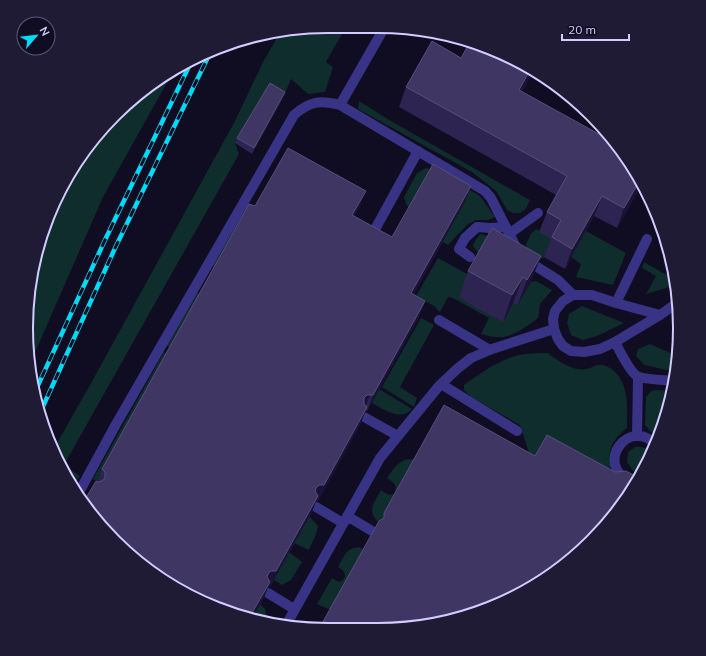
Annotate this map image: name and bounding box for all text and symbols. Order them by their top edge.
north arrow [16,16,56,56]
scale bar [562,16,629,42]
text: 20 m [568,22,596,37]
text: N [37,24,53,38]

